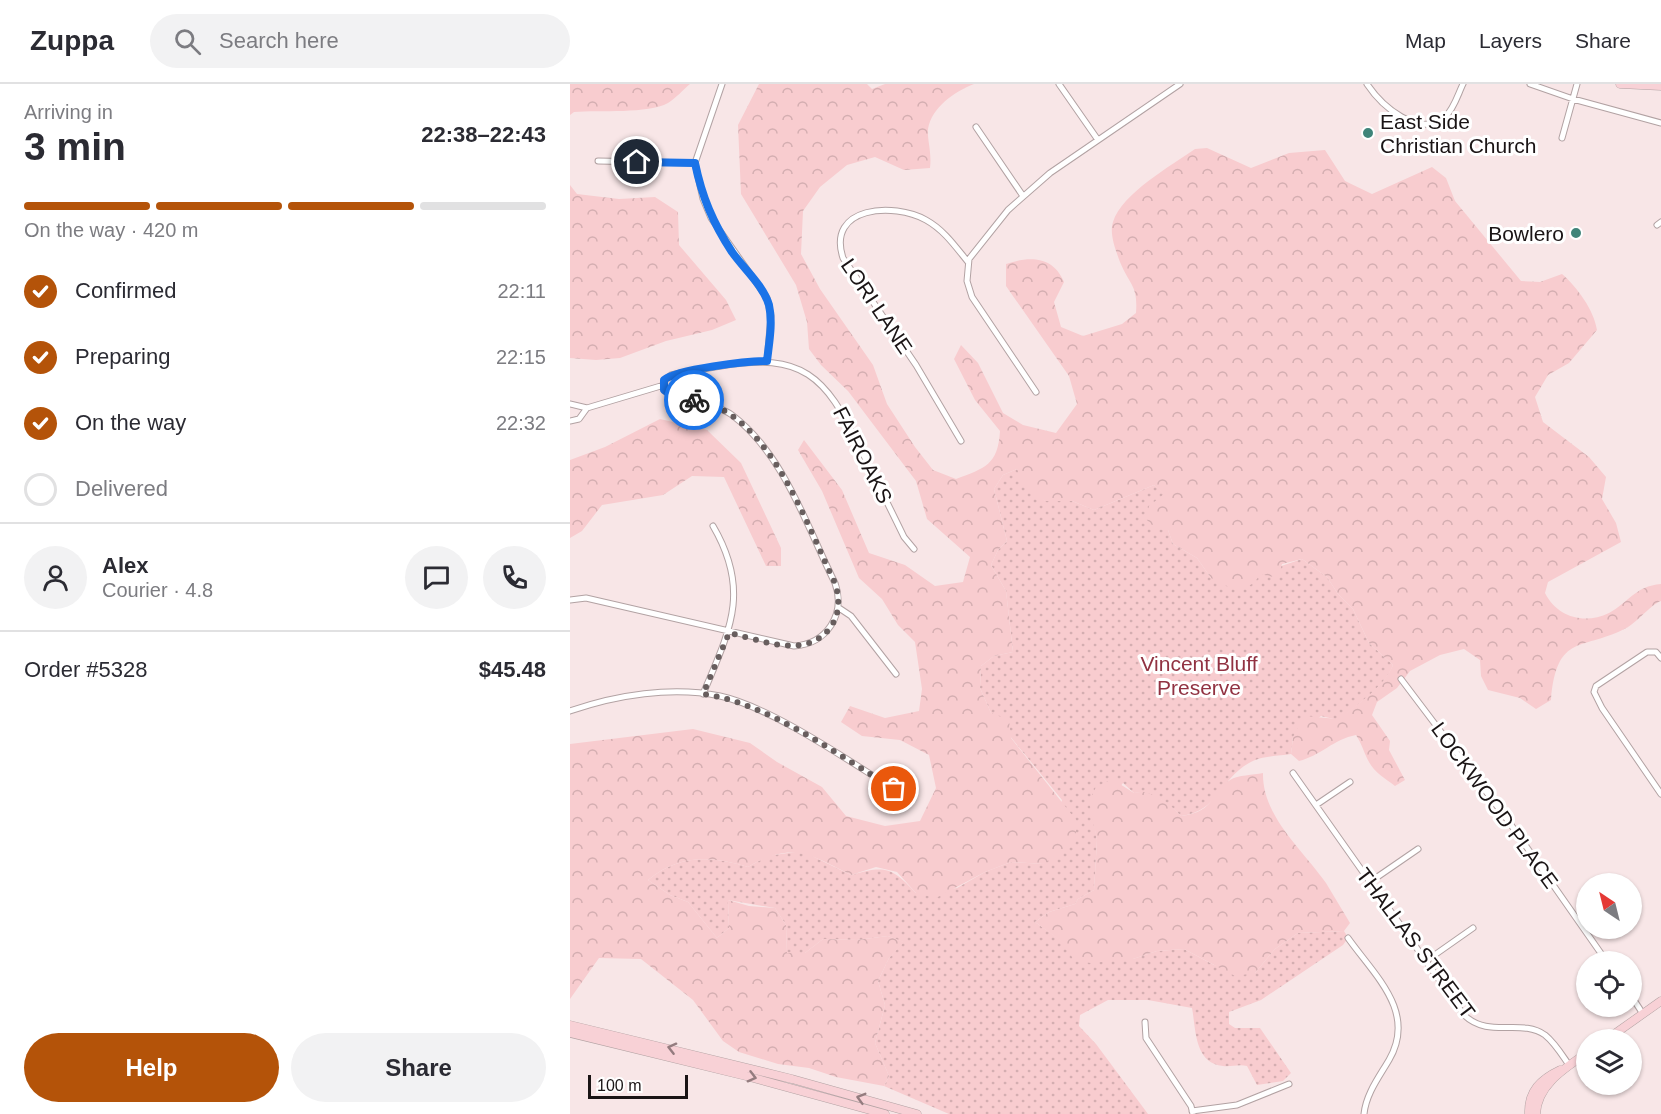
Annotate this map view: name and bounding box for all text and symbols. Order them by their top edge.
search box [150,14,570,68]
text: Zuppa [30,25,114,56]
icon: search [171,25,204,58]
text: Search here [219,28,339,53]
text: Map [1405,29,1446,52]
text: Layers [1479,29,1542,52]
text: Share [1575,29,1631,52]
text: Arriving in [24,101,113,123]
place label: East Side Christian Church [1380,110,1536,157]
text: 22:38–22:43 [421,122,546,147]
text: 3 min [24,125,126,168]
marker: East Side Christian Church [1361,126,1375,140]
pin [611,136,662,187]
icon: home [620,145,653,178]
text: On the way · 420 m [24,219,199,241]
place label: Bowlero [1488,222,1564,245]
marker: Bowlero [1569,226,1583,240]
street label: LORI LANE [837,254,917,358]
icon: check [24,275,57,308]
text: Confirmed [75,278,176,303]
text: 22:11 [497,280,546,302]
icon: check [24,341,57,374]
text: Preparing [75,344,170,369]
text: 22:15 [496,346,546,368]
courier [664,370,724,430]
icon: bike [678,384,711,417]
street label: FAIROAKS [829,403,897,507]
icon: check [24,407,57,440]
text: On the way [75,410,186,435]
text: 22:32 [496,412,546,434]
text: Delivered [75,476,168,501]
button: person [24,546,87,609]
button: chat [405,546,468,609]
button: phone [483,546,546,609]
text: Alex [102,553,148,578]
text: Courier · 4.8 [102,579,213,601]
park label: Vincent Bluff Preserve [1140,652,1258,699]
text: Order #5328 [24,657,148,682]
text: $45.48 [479,657,546,682]
street label: LOCKWOOD PLACE [1427,718,1563,892]
pin [868,763,919,814]
icon: bag [877,772,910,805]
street label: THALLAS STREET [1352,863,1480,1023]
north arrow [1576,873,1642,939]
map controls [1576,873,1642,1095]
button: locate [1576,951,1642,1017]
button: layers [1576,1029,1642,1095]
button: Help [24,1033,279,1102]
button: Share [291,1033,546,1102]
one-way arrow [668,1043,678,1056]
one-way arrow [746,1070,756,1082]
scale bar [588,1072,688,1100]
text: 100 m [597,1077,641,1094]
one-way arrow [856,1093,867,1105]

